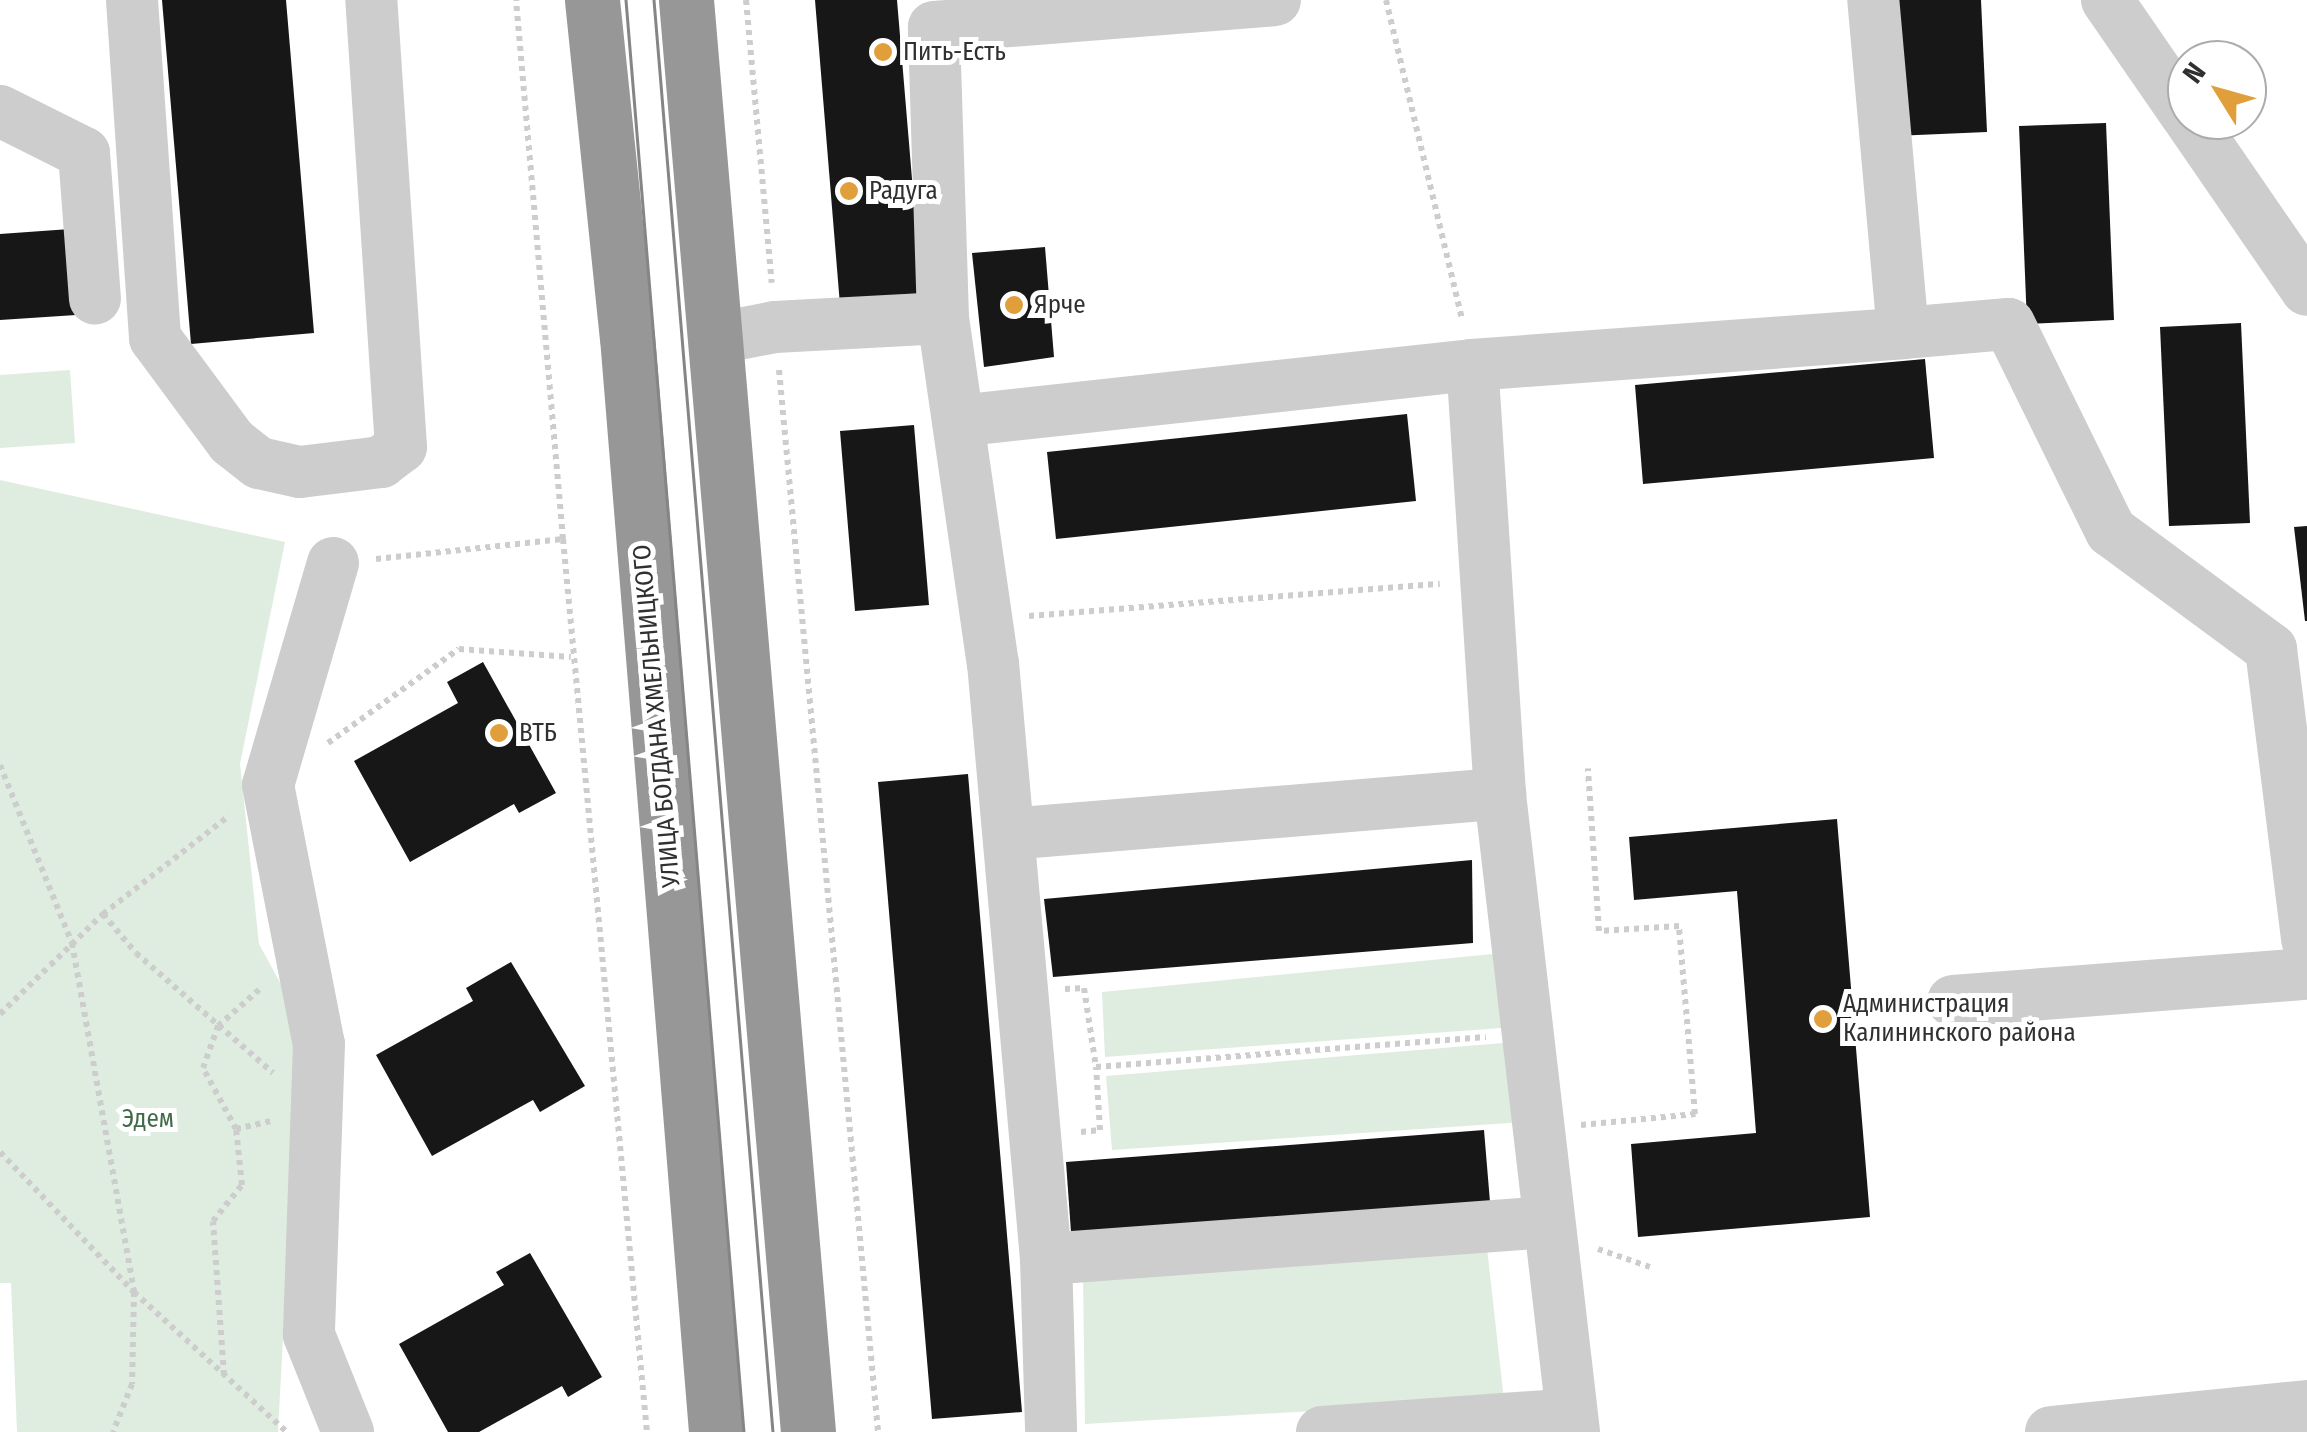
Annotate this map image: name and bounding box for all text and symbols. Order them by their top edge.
place label: Пить-Есть [903,37,1006,67]
north arrow [2167,40,2267,140]
marker: Пить-Есть [872,41,894,63]
text: N [2176,56,2212,89]
place label: Радуга [869,176,938,206]
marker: Радуга [838,180,860,202]
place label: Ярче [1034,290,1086,320]
marker: Ярче [1003,294,1025,316]
street label: УЛИЦА БОГДАНА ХМЕЛЬНИЦКОГО [627,543,687,889]
place label: ВТБ [519,718,557,748]
marker: ВТБ [488,722,510,744]
place label: Администрация Калининского района [1843,990,2076,1049]
marker: Администрация Калининского района [1812,1008,1834,1030]
park label: Эдем [122,1104,174,1134]

